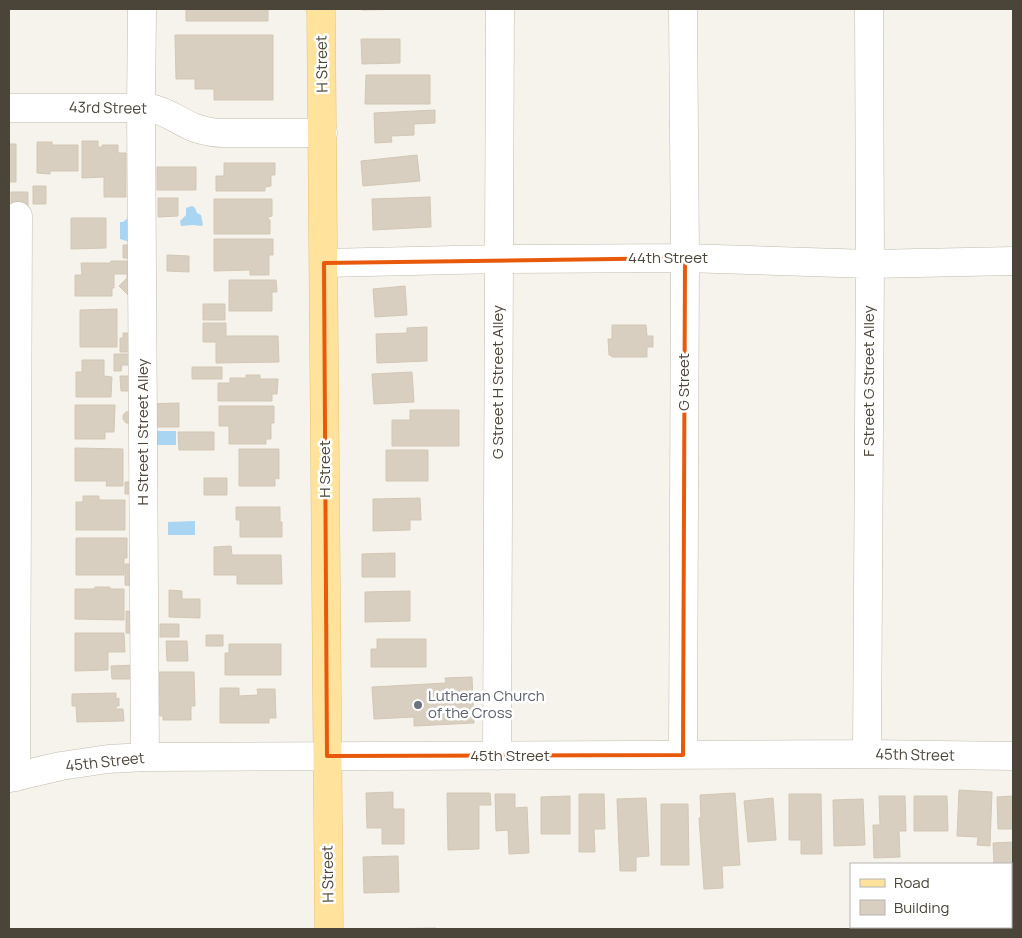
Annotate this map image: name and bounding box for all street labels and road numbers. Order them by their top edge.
street label: H Street [311,35,332,93]
street label: 43rd Street [69,96,147,119]
street label: 44th Street [628,247,708,268]
street label: G Street H Street Alley [487,305,508,459]
street label: F Street G Street Alley [858,305,879,457]
street label: G Street [673,353,694,411]
street label: H Street I Street Alley [132,358,153,505]
street label: H Street [314,440,335,498]
street label: 45th Street [875,743,955,766]
street label: 45th Street [470,745,550,766]
street label: 45th Street [64,747,146,776]
street label: H Street [317,845,338,903]

